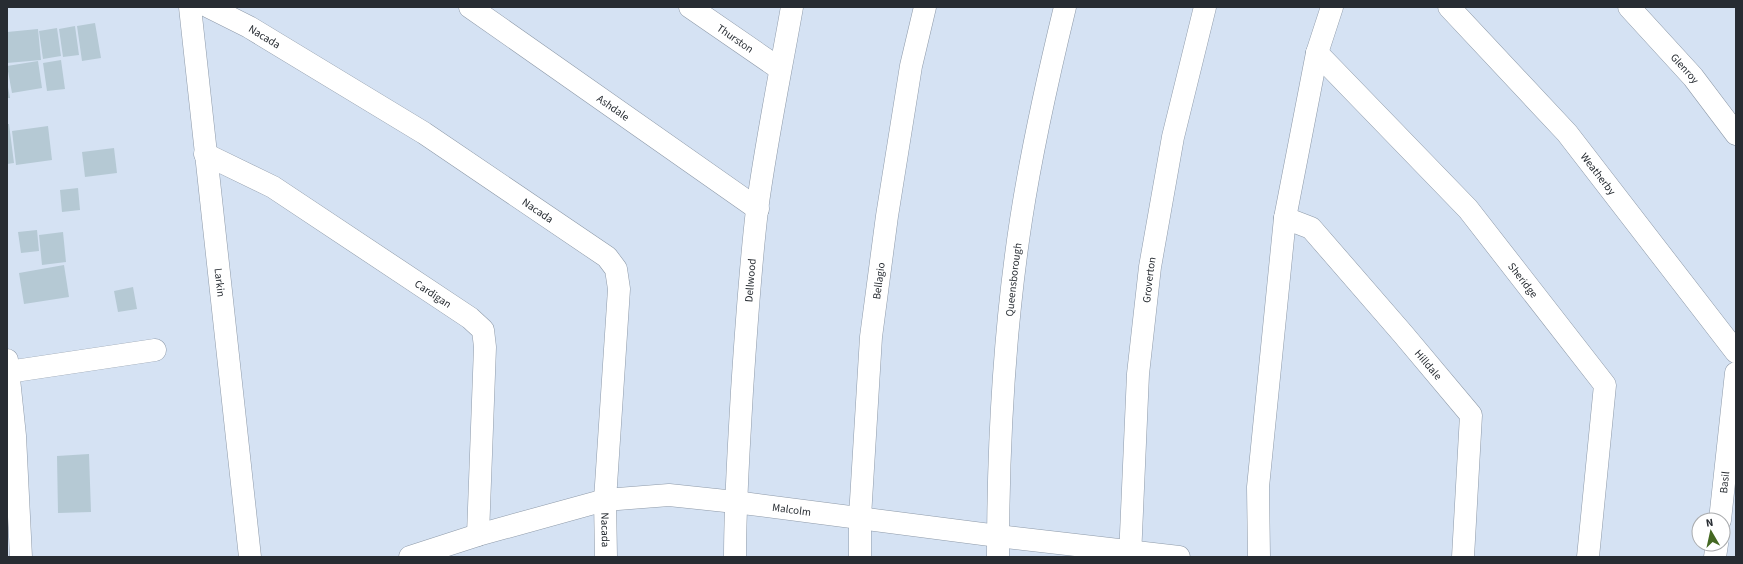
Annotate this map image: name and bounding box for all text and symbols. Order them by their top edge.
street label: Thurston [714,20,757,56]
street label: Nacada [246,21,283,52]
street label: Glenroy [1667,50,1703,86]
street label: Ashdale [594,91,633,124]
street label: Weatherby [1577,149,1619,198]
street label: Nacada [519,194,557,226]
street label: Queensborough [1001,242,1025,317]
street label: Groverton [1139,255,1159,304]
street label: Dellwood [741,258,759,303]
street label: Sheridge [1505,259,1542,301]
street label: Bellagio [869,261,888,300]
street label: Larkin [211,267,229,298]
street label: Cardigan [412,276,455,311]
street label: Hilldale [1411,346,1446,383]
street label: Basil [1715,470,1733,494]
street label: Malcolm [771,499,812,519]
street label: Nacada [598,512,613,547]
north arrow [1691,512,1731,552]
text: N [1705,515,1714,531]

